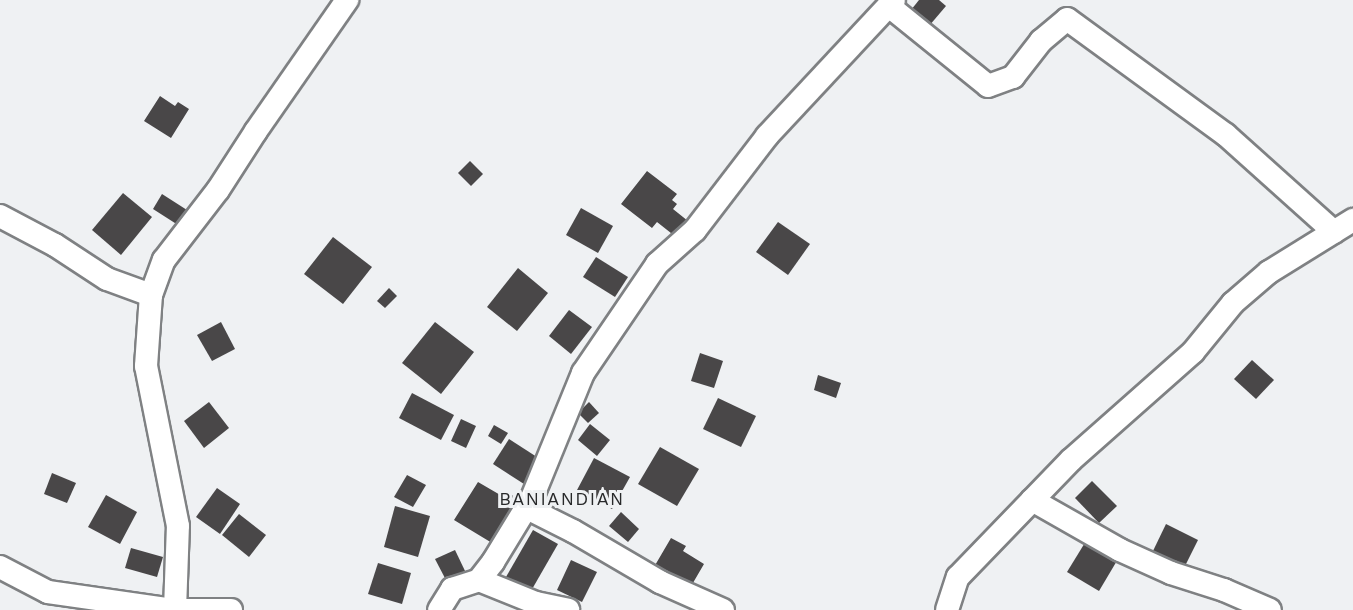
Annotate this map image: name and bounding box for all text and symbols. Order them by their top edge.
district label: BANIANDIAN [499,488,625,510]

